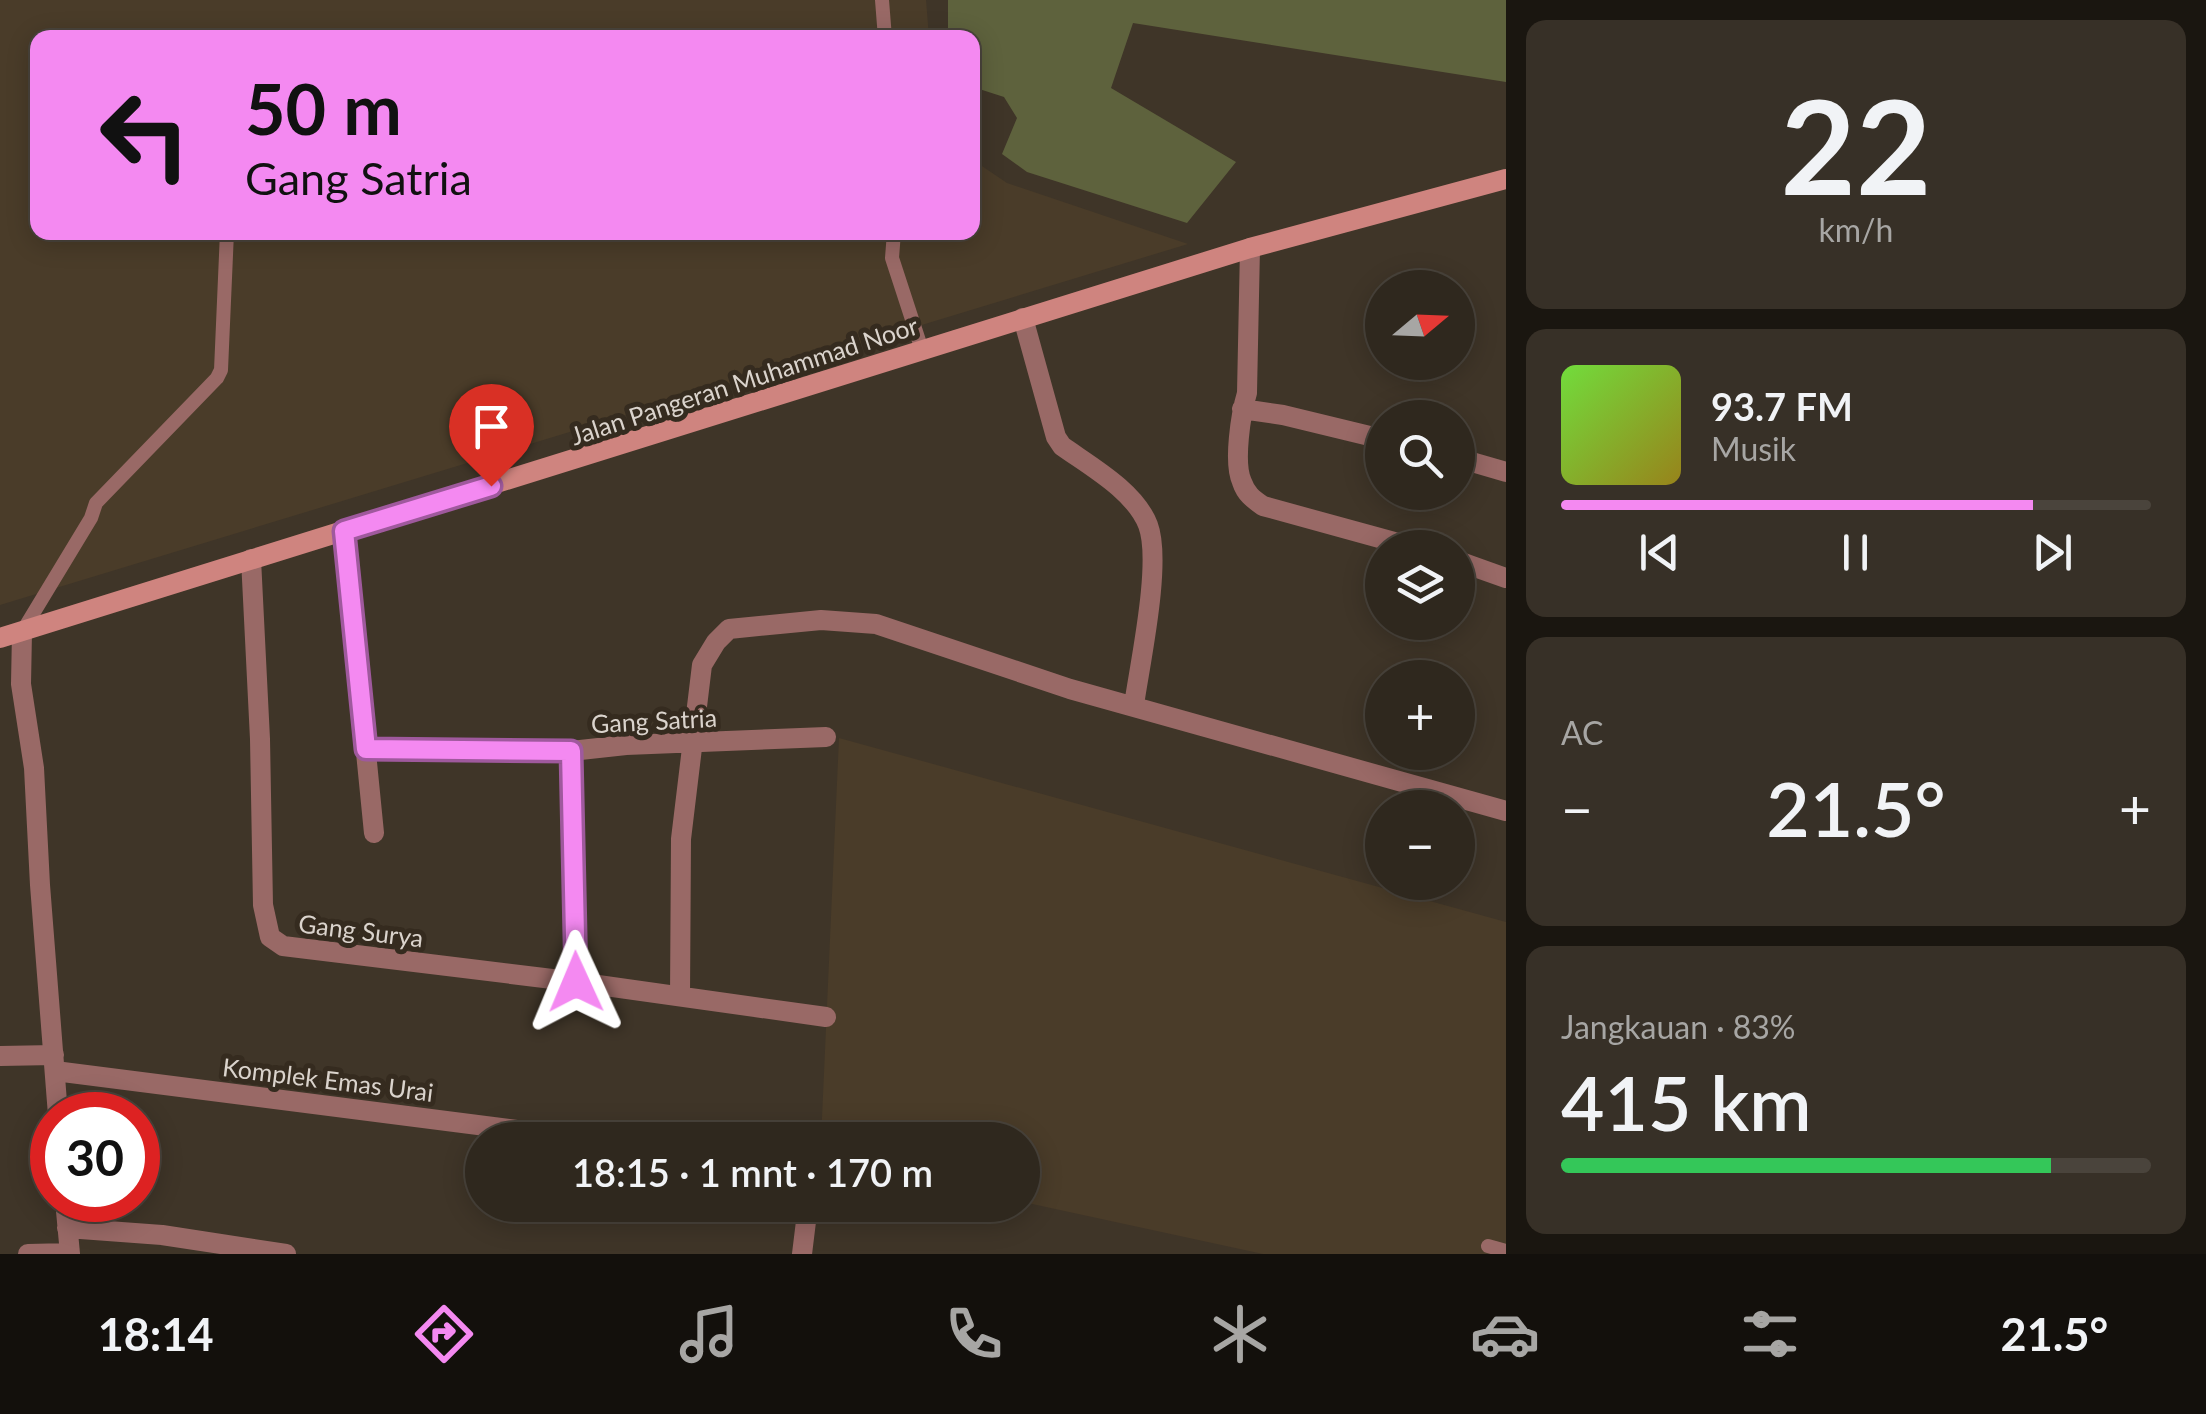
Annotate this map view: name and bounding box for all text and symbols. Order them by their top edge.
text: 50 m [245,66,402,150]
text: 22 [1781,67,1931,223]
icon: left [80,70,210,200]
text: Gang Satria [245,151,472,205]
text: km/h [1819,210,1893,249]
north arrow [1365,270,1475,380]
map controls [1365,270,1475,900]
street label: Jalan Pangeran Muhammad Noor [567,310,921,450]
text: 93.7 FM [1711,383,1853,429]
pin [449,384,534,487]
icon: arrive [464,399,519,454]
button: search [1365,400,1475,510]
text: Musik [1711,429,1796,468]
icon: previous [1632,525,1687,580]
icon: pause [1828,525,1883,580]
icon: next [2025,525,2080,580]
button: layers [1365,530,1475,640]
button: + [1365,660,1475,770]
street label: Gang Satria [590,702,718,738]
text: AC [1561,713,1603,752]
text: 21.5° [1766,763,1946,853]
text: − [1561,775,1593,841]
text: + [2119,775,2151,841]
button: − [1365,790,1475,900]
street label: Gang Surya [297,907,425,953]
position arrow [524,930,628,1034]
text: Jangkauan · 83% [1561,1007,1796,1046]
street label: Komplek Emas Urai [221,1051,435,1107]
text: 415 km [1561,1057,1812,1147]
speed limit sign: 30 [30,1092,160,1222]
text: 18:15 · 1 mnt · 170 m [572,1149,933,1195]
icon: directions [409,1299,479,1369]
icon: music [674,1299,744,1369]
icon: phone [939,1299,1009,1369]
icon: climate [1205,1299,1275,1369]
icon: car [1470,1299,1540,1369]
icon: filters [1735,1299,1805,1369]
text: 18:14 [98,1307,214,1361]
text: 21.5° [2001,1307,2108,1361]

